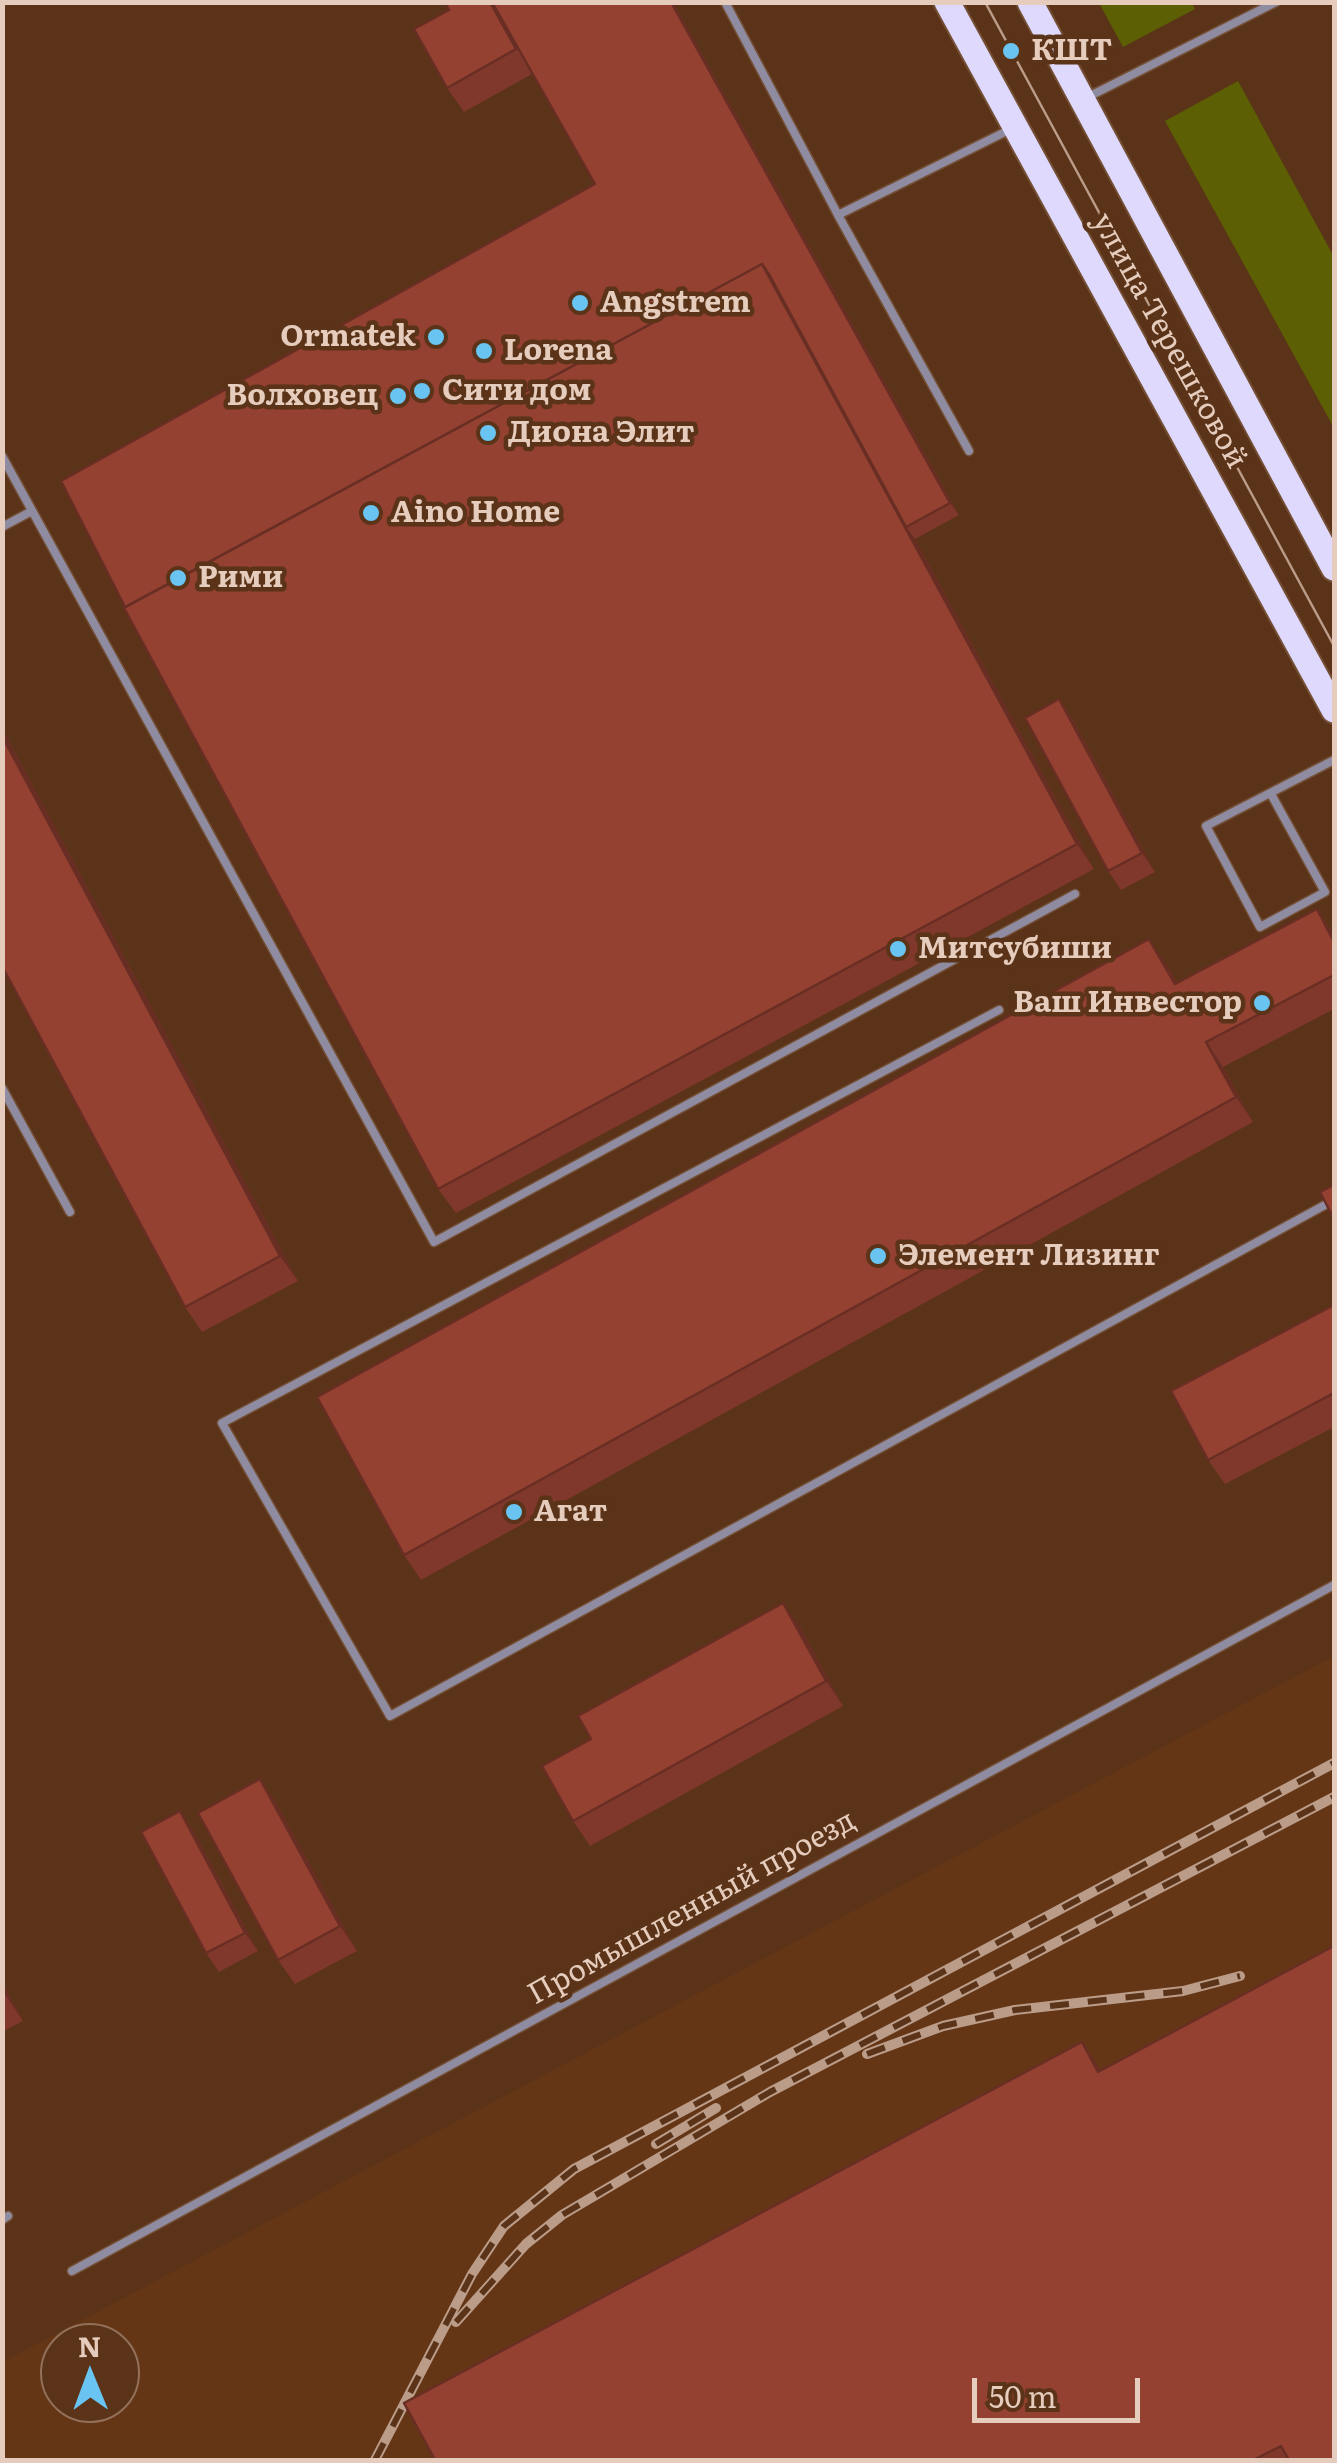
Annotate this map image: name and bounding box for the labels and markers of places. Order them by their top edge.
place label: КШТ [1031,33,1112,69]
marker: КШТ [1000,40,1022,62]
place label: Angstrem [600,285,751,321]
marker: Angstrem [569,292,591,314]
place label: Ormatek [280,319,416,355]
marker: Ormatek [425,326,447,348]
place label: Lorena [504,333,613,369]
marker: Lorena [473,340,495,362]
place label: Сити дом [442,373,591,409]
place label: Волховец [227,378,378,414]
marker: Сити дом [411,380,433,402]
marker: Волховец [387,385,409,407]
place label: Диона Элит [508,415,695,451]
marker: Диона Элит [477,422,499,444]
place label: Aino Home [391,495,560,531]
marker: Aino Home [360,502,382,524]
place label: Рими [198,560,283,596]
marker: Рими [167,567,189,589]
place label: Митсубиши [918,931,1112,967]
marker: Митсубиши [887,938,909,960]
place label: Ваш Инвестор [1013,985,1242,1021]
marker: Ваш Инвестор [1251,992,1273,1014]
place label: Элемент Лизинг [898,1238,1159,1274]
marker: Элемент Лизинг [867,1245,889,1267]
place label: Агат [534,1494,607,1530]
marker: Агат [503,1501,525,1523]

